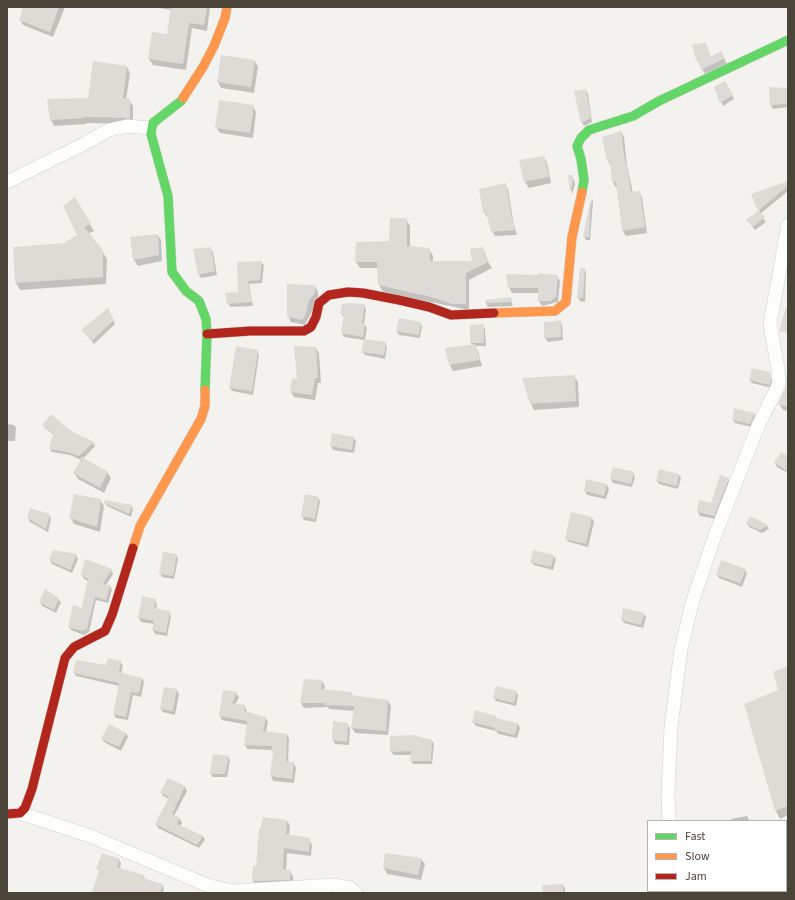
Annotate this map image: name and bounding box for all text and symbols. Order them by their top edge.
legend [647,820,787,892]
text: Fast [685,828,705,845]
text: Slow [685,848,710,865]
text: Jam [685,868,707,885]

